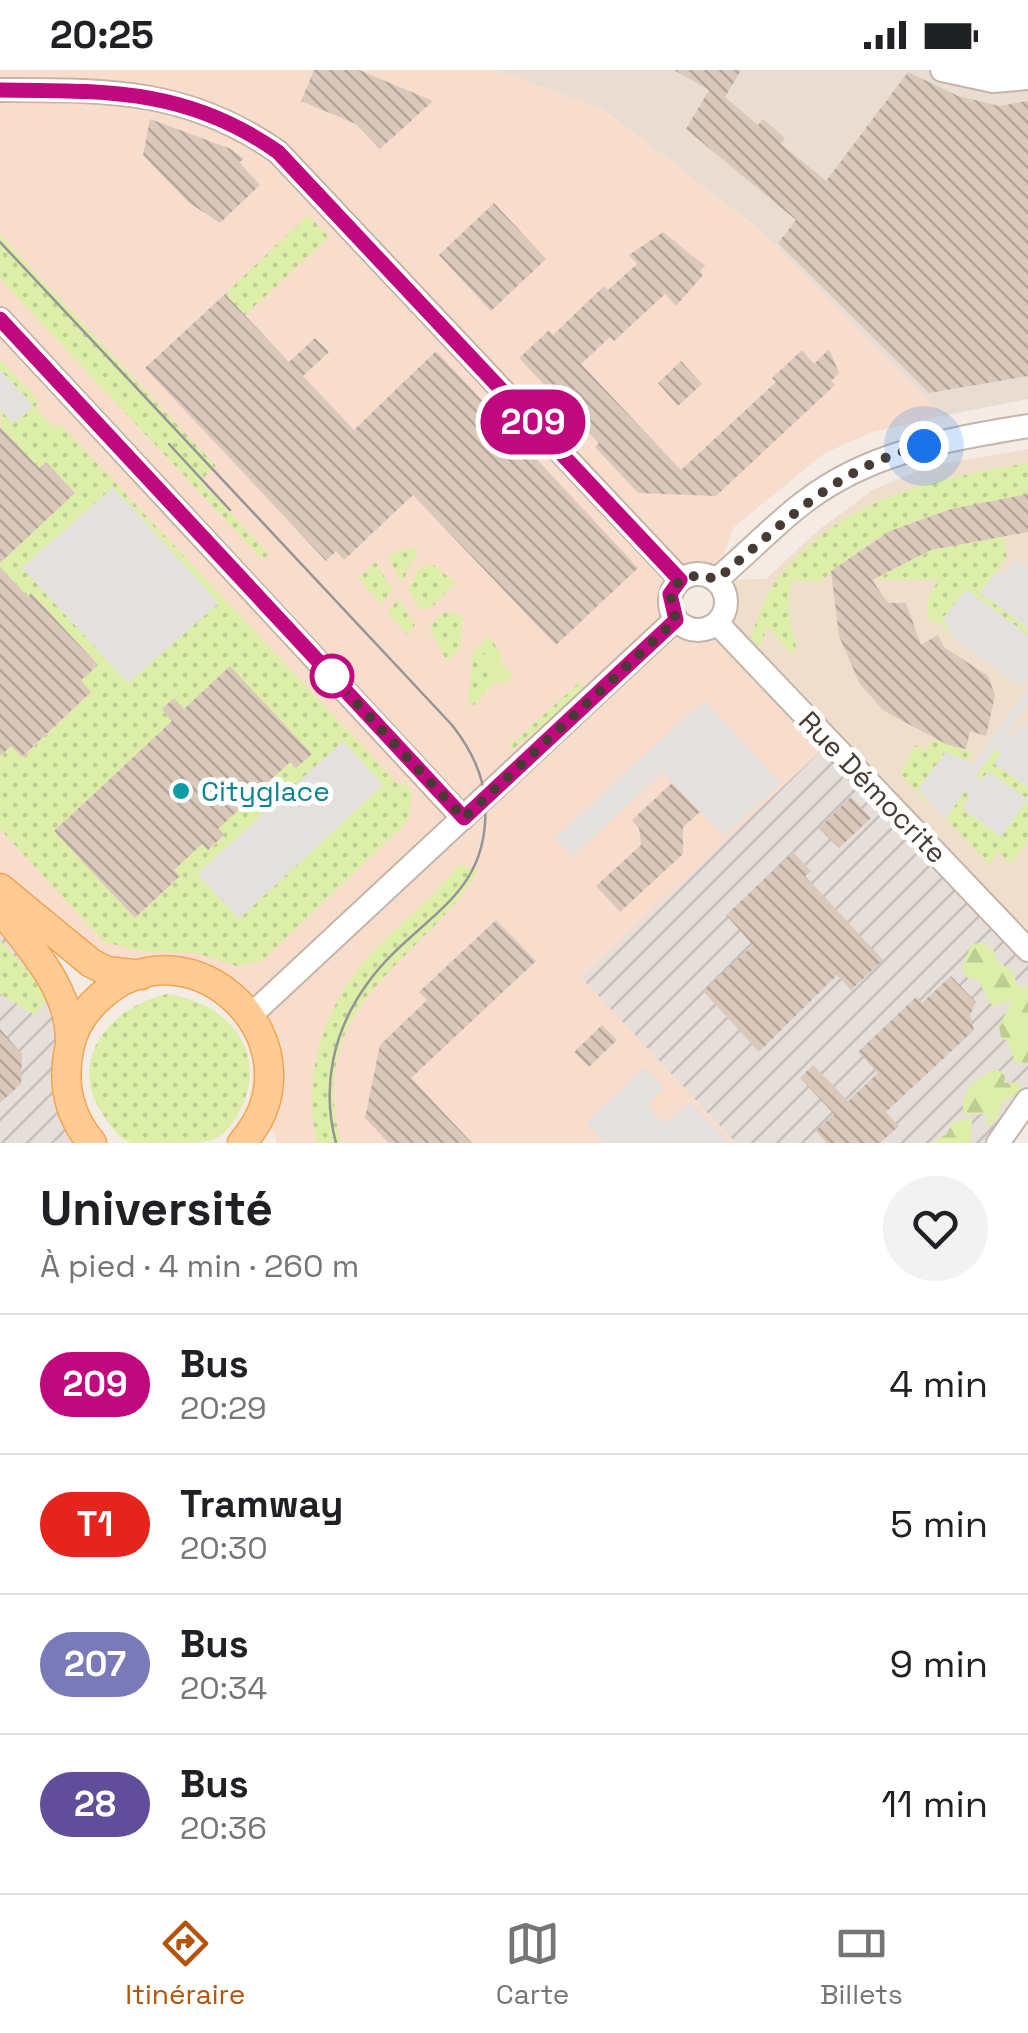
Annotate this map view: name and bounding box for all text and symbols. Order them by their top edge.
text: 20:25 [50,11,154,59]
line badge: 209 [476,390,590,454]
text: 209 [500,400,566,444]
your location [899,421,949,471]
unlabelled marker [311,655,353,697]
street label: Rue Démocrite [791,703,955,871]
place label: Cityglace [201,773,330,809]
marker: Cityglace [170,780,192,802]
button: heart [883,1176,988,1281]
text: Université [40,1178,273,1239]
text: À pied · 4 min · 260 m [40,1246,359,1286]
text: Bus [180,1340,249,1388]
text: 4 min [889,1360,988,1408]
text: 209 [62,1362,128,1406]
text: 20:29 [180,1388,267,1428]
text: Tramway [180,1480,343,1528]
text: 5 min [890,1500,988,1548]
text: T1 [77,1502,113,1546]
text: 20:30 [180,1528,268,1568]
text: Bus [180,1620,249,1668]
text: 9 min [890,1640,988,1688]
text: 207 [64,1642,126,1686]
text: 20:34 [180,1668,267,1708]
text: Bus [180,1760,249,1808]
text: 11 min [881,1780,988,1828]
text: 28 [74,1782,116,1826]
text: 20:36 [180,1808,267,1848]
tab: Itinéraire [125,1916,245,2012]
tab: Carte [496,1916,569,2012]
tab: Billets [820,1916,903,2012]

